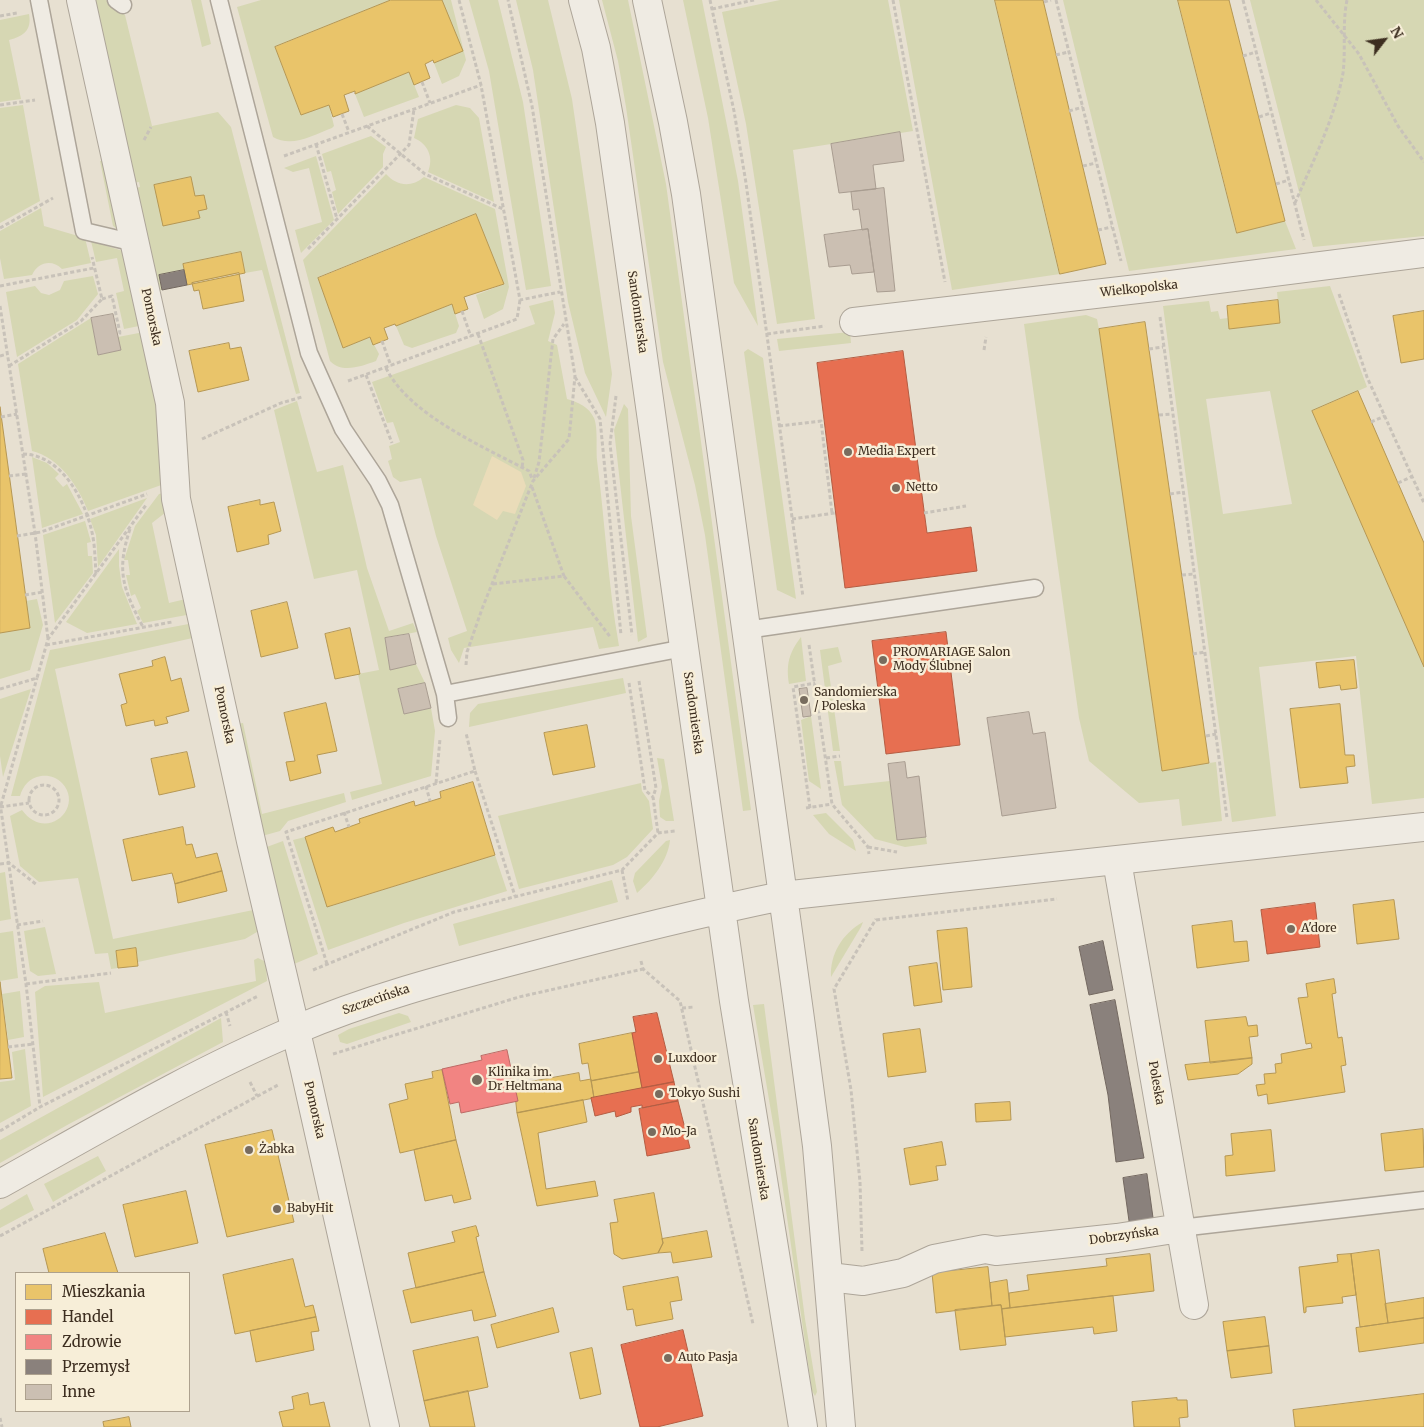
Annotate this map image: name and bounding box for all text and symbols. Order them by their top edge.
north arrow [1359,15,1409,65]
text: N [1386,23,1408,42]
street label: Sandomierska [624,270,650,354]
street label: Wielkopolska [1099,278,1179,300]
street label: Pomorska [138,287,164,347]
place label: Media Expert [858,445,936,459]
marker: Media Expert [842,446,854,458]
place label: Netto [906,481,938,495]
marker: Netto [890,482,902,494]
place label: PROMARIAGE Salon Mody Ślubnej [893,646,1010,674]
marker: PROMARIAGE Salon Mody Ślubnej [877,654,889,666]
street label: Sandomierska [680,671,706,755]
street label: Pomorska [211,685,237,745]
place label: Sandomierska / Poleska [814,686,897,714]
marker: Sandomierska / Poleska [798,694,810,706]
place label: A'dore [1301,922,1336,936]
marker: A'dore [1285,923,1297,935]
street label: Szczecińska [341,982,411,1018]
place label: Luxdoor [668,1052,717,1066]
marker: Luxdoor [652,1053,664,1065]
street label: Poleska [1145,1060,1167,1106]
place label: Klinika im. Dr Heltmana [488,1066,562,1094]
marker: Klinika im. Dr Heltmana [470,1073,484,1087]
street label: Pomorska [300,1080,328,1140]
place label: Tokyo Sushi [669,1087,740,1101]
marker: Tokyo Sushi [653,1088,665,1100]
street label: Sandomierska [744,1117,772,1201]
place label: Mo-Ja [662,1125,697,1139]
marker: Mo-Ja [646,1126,658,1138]
place label: Żabka [259,1143,294,1157]
marker: Żabka [243,1144,255,1156]
place label: BabyHit [287,1202,333,1216]
marker: BabyHit [271,1203,283,1215]
street label: Dobrzyńska [1088,1224,1160,1248]
legend [15,1272,190,1412]
text: Mieszkania [62,1282,145,1301]
text: Handel [62,1307,114,1326]
text: Zdrowie [62,1332,121,1351]
place label: Auto Pasja [678,1351,738,1365]
marker: Auto Pasja [662,1352,674,1364]
text: Przemysł [62,1357,130,1376]
text: Inne [62,1382,95,1401]

